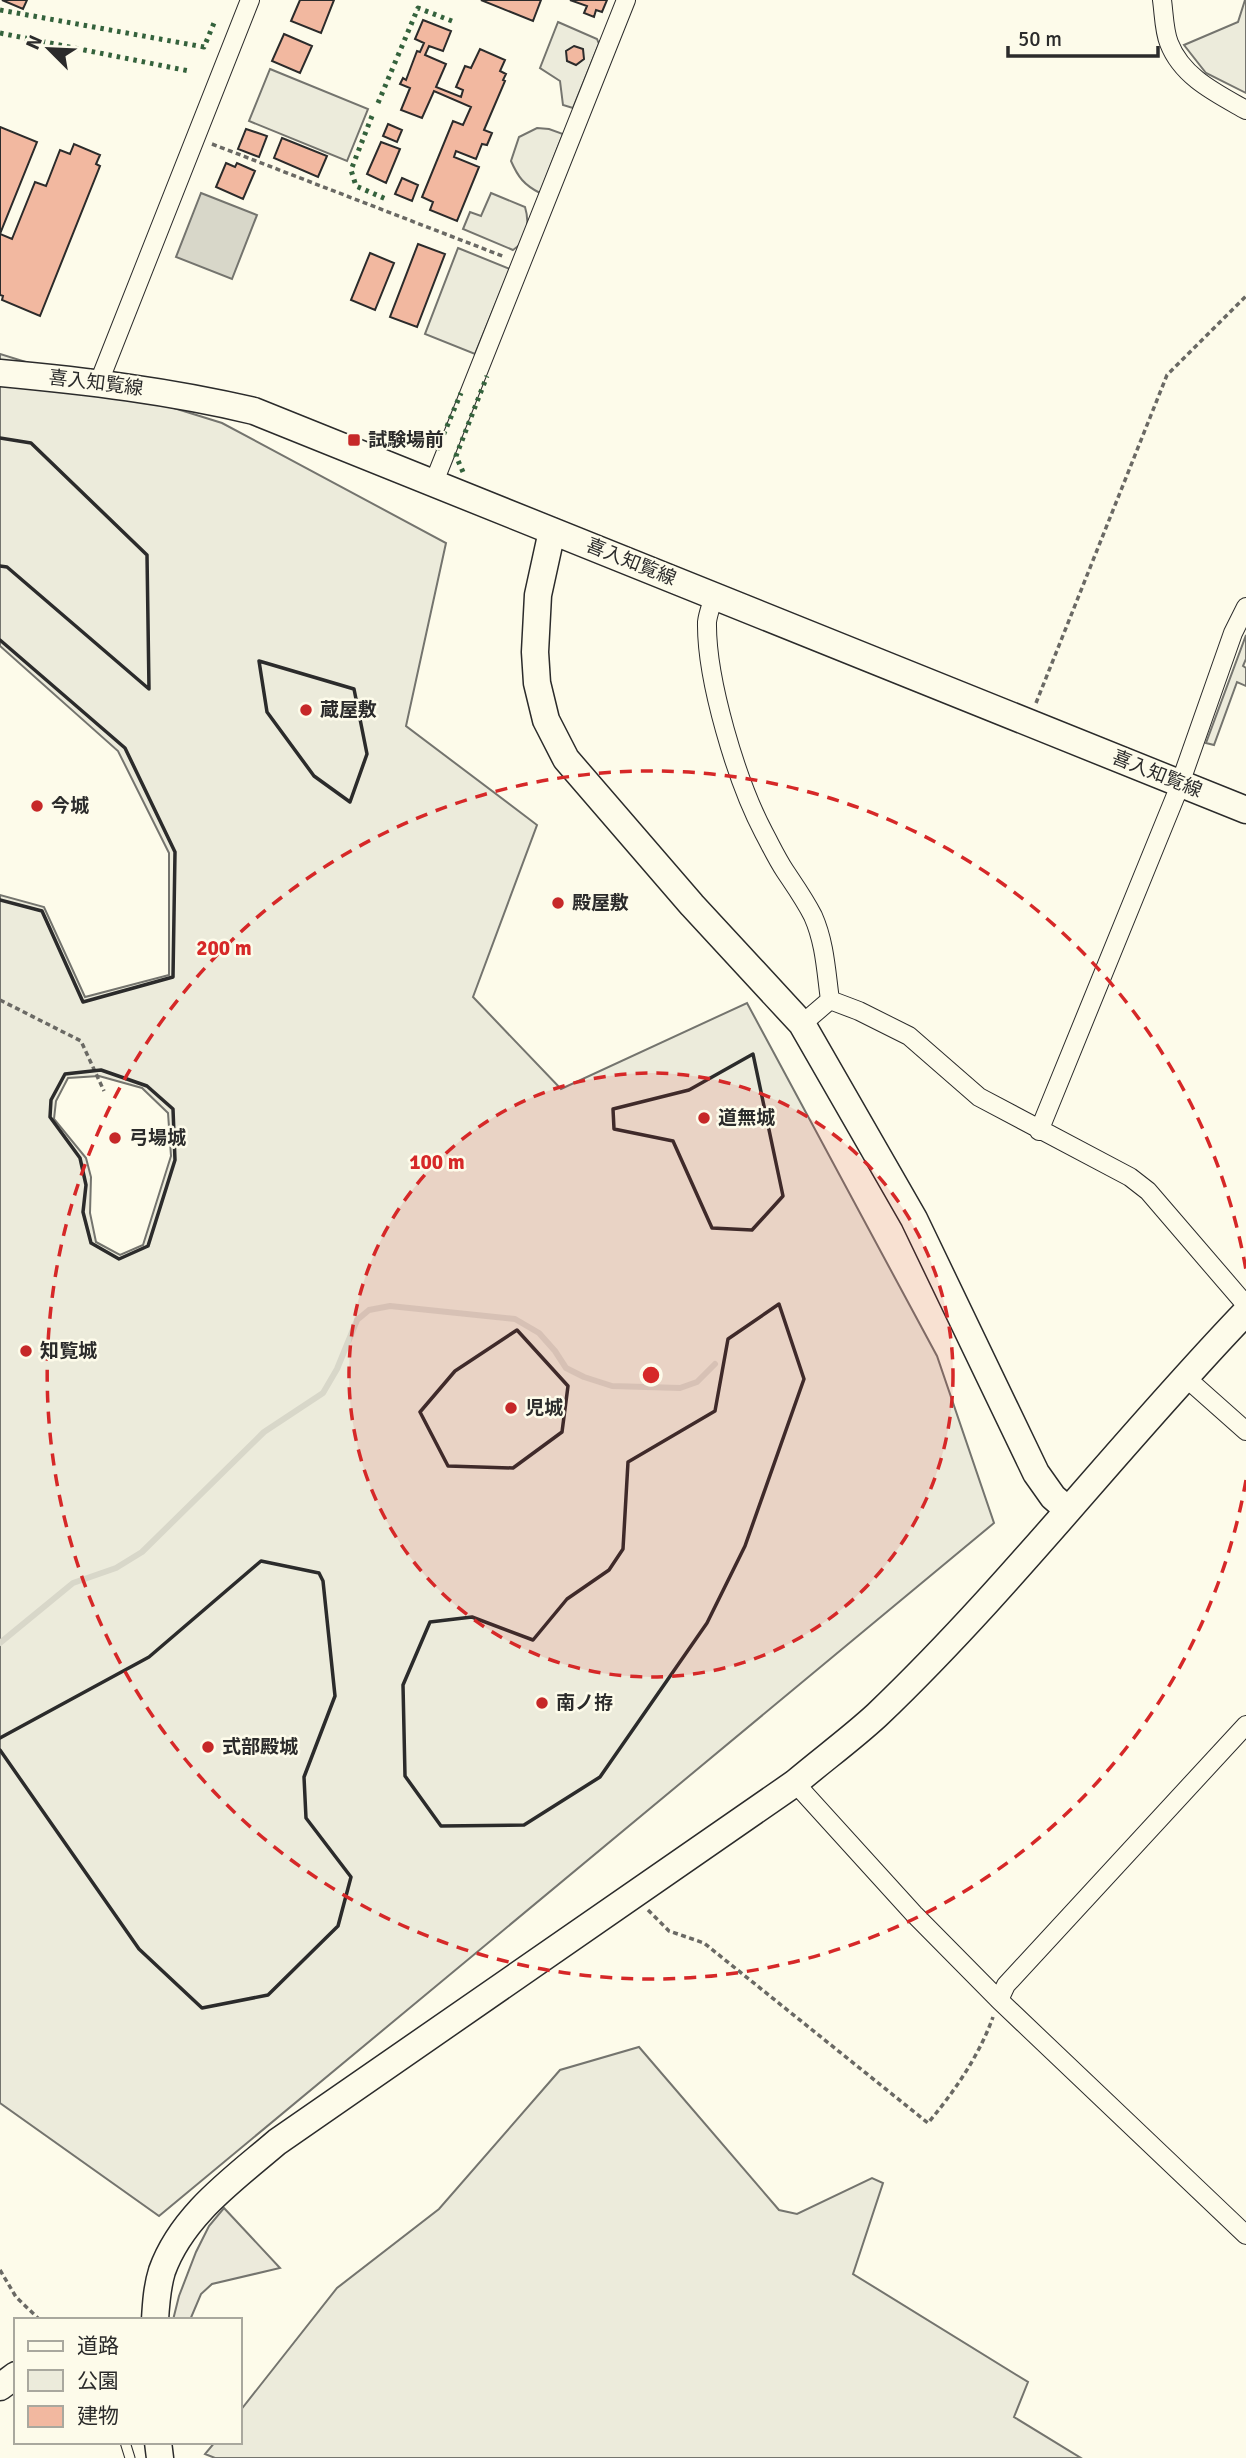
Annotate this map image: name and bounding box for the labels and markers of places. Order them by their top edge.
place label: 試験場前 [368,428,444,452]
marker: 試験場前 [346,432,362,448]
place label: 蔵屋敷 [320,698,377,722]
marker: 蔵屋敷 [298,702,314,718]
place label: 今城 [51,794,89,818]
marker: 今城 [29,798,45,814]
place label: 殿屋敷 [572,891,629,915]
marker: 殿屋敷 [550,895,566,911]
place label: 道無城 [718,1106,775,1130]
marker: 道無城 [696,1110,712,1126]
place label: 弓場城 [129,1126,186,1150]
marker: 弓場城 [107,1130,123,1146]
place label: 知覧城 [40,1339,97,1363]
marker: 知覧城 [18,1343,34,1359]
centre of rings [639,1363,663,1387]
place label: 児城 [525,1396,563,1420]
marker: 児城 [503,1400,519,1416]
place label: 南ノ拵 [556,1691,613,1715]
marker: 南ノ拵 [534,1695,550,1711]
place label: 式部殿城 [222,1735,298,1759]
marker: 式部殿城 [200,1739,216,1755]

